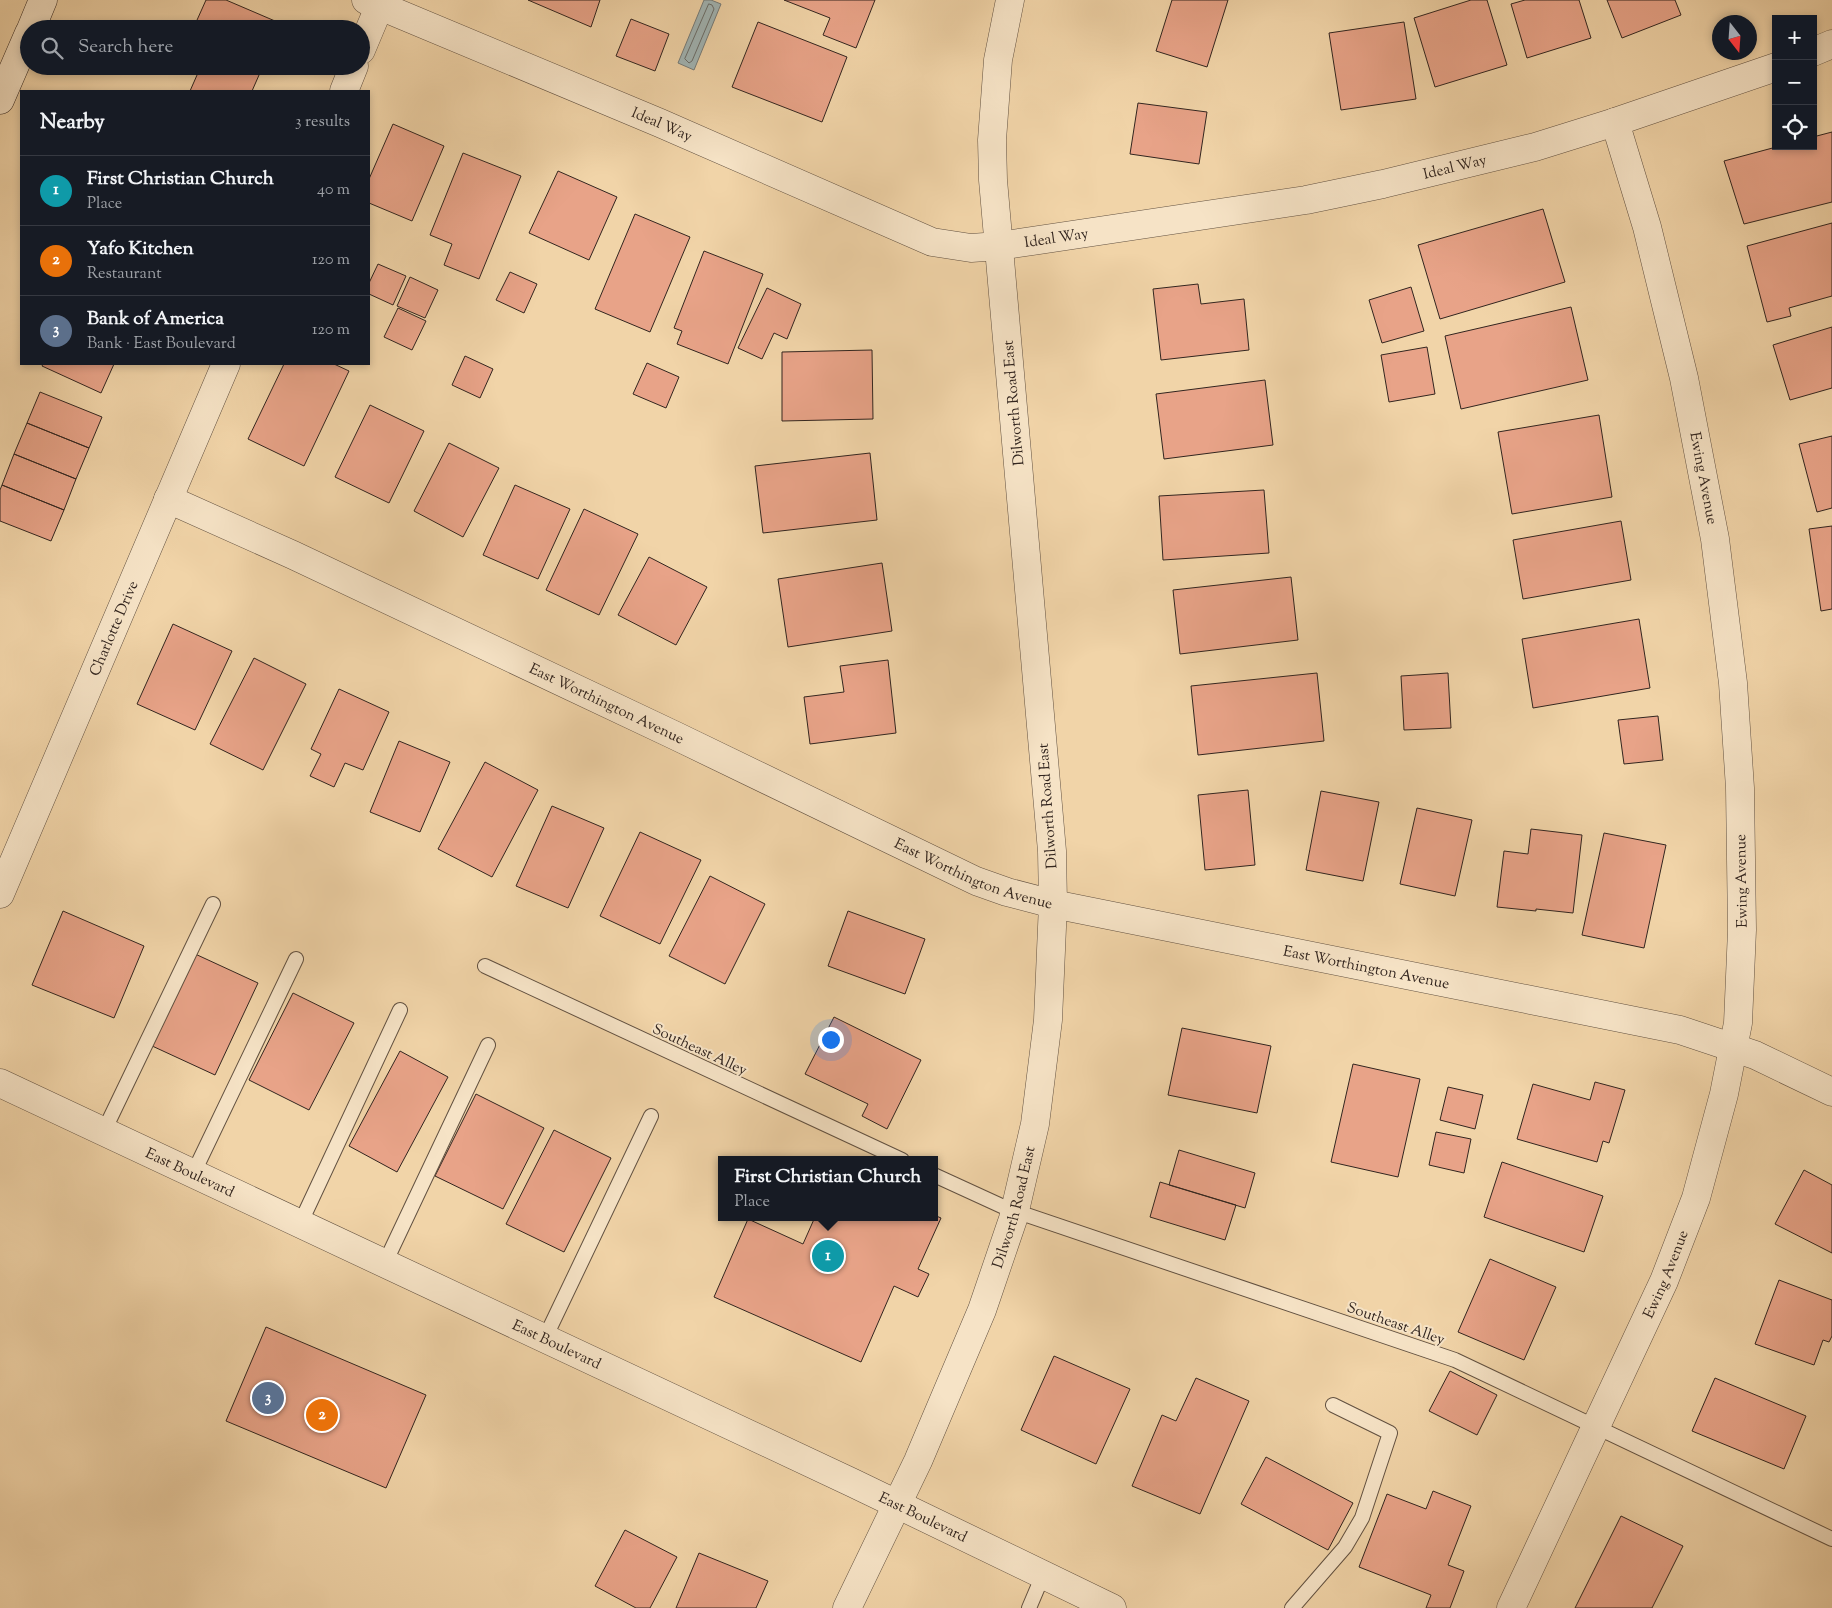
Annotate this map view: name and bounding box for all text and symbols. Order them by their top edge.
north arrow [1712,15,1757,60]
map controls [1772,15,1817,150]
button: + [1772,15,1817,60]
search box [20,20,370,75]
icon: search [38,34,66,62]
text: Search here [78,34,173,61]
button: − [1772,60,1817,105]
street label: Ideal Way [628,103,696,148]
button: locate [1772,105,1817,150]
text: Nearby [40,108,105,138]
text: 3 results [295,111,350,134]
street label: Ideal Way [1421,150,1489,186]
text: First Christian Church [87,166,274,193]
text: 1 [53,179,59,202]
text: 40 m [317,179,350,202]
text: Place [87,193,122,216]
street label: Ideal Way [1023,224,1090,254]
text: Yafo Kitchen [87,236,194,263]
text: 2 [52,249,60,272]
text: 120 m [312,249,350,272]
text: Restaurant [87,263,162,286]
text: Bank of America [87,306,224,333]
text: 3 [53,319,59,342]
text: 120 m [312,319,350,342]
text: Bank · East Boulevard [87,333,236,356]
street label: Dilworth Road East [999,339,1030,466]
street label: Ewing Avenue [1683,430,1722,526]
street label: Charlotte Drive [85,578,144,680]
street label: East Worthington Avenue [525,659,687,750]
street label: Dilworth Road East [1034,742,1063,869]
street label: East Worthington Avenue [890,834,1055,915]
street label: Ewing Avenue [1731,834,1754,928]
street label: East Worthington Avenue [1281,942,1451,995]
street label: Southeast Alley [649,1019,751,1082]
your location [818,1027,844,1053]
street label: East Boulevard [142,1144,238,1204]
street label: Dilworth Road East [988,1144,1042,1272]
popup [718,1156,938,1221]
text: First Christian Church [735,1164,921,1191]
text: Place [735,1191,770,1214]
street label: Ewing Avenue [1639,1227,1695,1322]
pin: 1 [812,1237,844,1275]
street label: Southeast Alley [1344,1298,1448,1351]
street label: East Boulevard [508,1316,605,1376]
pin: 3 [252,1379,284,1417]
pin: 2 [306,1396,338,1434]
street label: East Boulevard [875,1488,971,1549]

